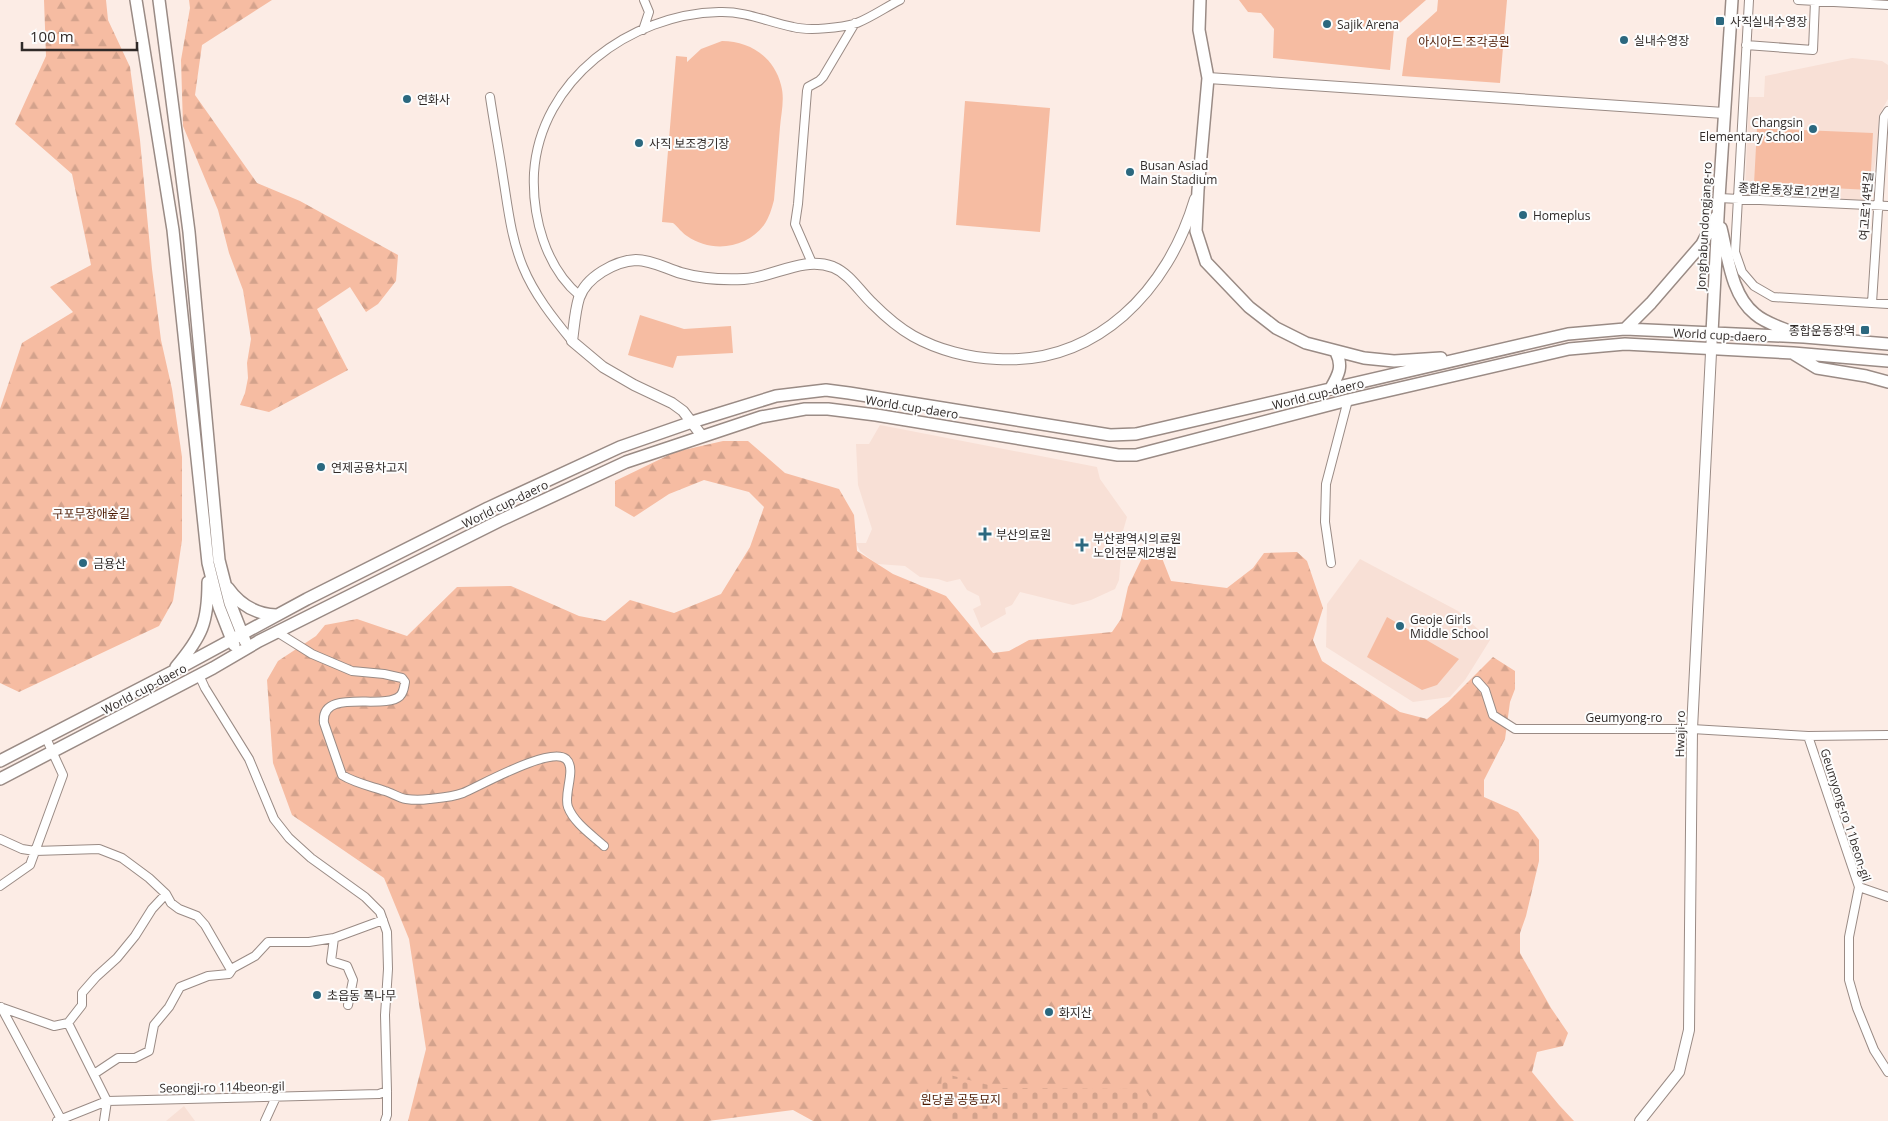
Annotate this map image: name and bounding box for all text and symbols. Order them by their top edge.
place label: 사직실내수영장 [1730,13,1807,30]
marker: 사직실내수영장 [1714,15,1726,27]
place label: Sajik Arena [1337,16,1399,33]
marker: Sajik Arena [1321,18,1333,30]
scale bar [22,20,138,52]
text: 100 m [30,26,74,46]
place label: 실내수영장 [1634,32,1689,49]
park label: 아시아드 조각공원 [1418,33,1510,50]
marker: 실내수영장 [1618,34,1630,46]
place label: 연화사 [417,91,450,108]
marker: 연화사 [401,93,413,105]
place label: Changsin Elementary School [1699,114,1803,145]
marker: Changsin Elementary School [1807,123,1819,135]
place label: 사직 보조경기장 [649,135,729,152]
marker: 사직 보조경기장 [633,137,645,149]
place label: Busan Asiad Main Stadium [1140,157,1217,188]
street label: Jonghabundongjang-ro [1692,161,1716,292]
marker: Busan Asiad Main Stadium [1124,166,1136,178]
street label: 여고로14번길 [1855,171,1877,241]
street label: 종합운동장로12번길 [1738,179,1840,201]
place label: Homeplus [1533,207,1591,224]
marker: Homeplus [1517,209,1529,221]
place label: 종합운동장역 [1789,322,1855,339]
street label: World cup-daero [1673,324,1767,346]
marker: 종합운동장역 [1859,324,1871,336]
street label: World cup-daero [1270,374,1366,414]
street label: World cup-daero [864,391,960,423]
place label: 연제공용차고지 [331,459,408,476]
marker: 연제공용차고지 [315,461,327,473]
street label: World cup-daero [459,476,551,532]
park label: 구포무장애숲길 [52,505,130,522]
place label: 부산의료원 [996,526,1051,543]
marker: 부산의료원 [978,527,992,541]
place label: 부산광역시의료원 노인전문제2병원 [1093,530,1181,561]
marker: 부산광역시의료원 노인전문제2병원 [1075,538,1089,552]
place label: 금용산 [93,555,126,572]
marker: 금용산 [77,557,89,569]
place label: Geoje Girls Middle School [1410,611,1489,642]
marker: Geoje Girls Middle School [1394,620,1406,632]
street label: World cup-daero [99,659,189,719]
street label: Geumyong-ro [1585,709,1663,726]
street label: Hwaji-ro [1671,710,1689,758]
street label: Geumyong-ro 11beon-gil [1816,746,1876,884]
place label: 초읍동 폭나무 [327,987,396,1004]
marker: 초읍동 폭나무 [311,989,323,1001]
place label: 화지산 [1059,1004,1092,1021]
marker: 화지산 [1043,1006,1055,1018]
street label: Seongji-ro 114beon-gil [159,1077,285,1097]
park label: 원당골 공동묘지 [921,1091,1001,1108]

